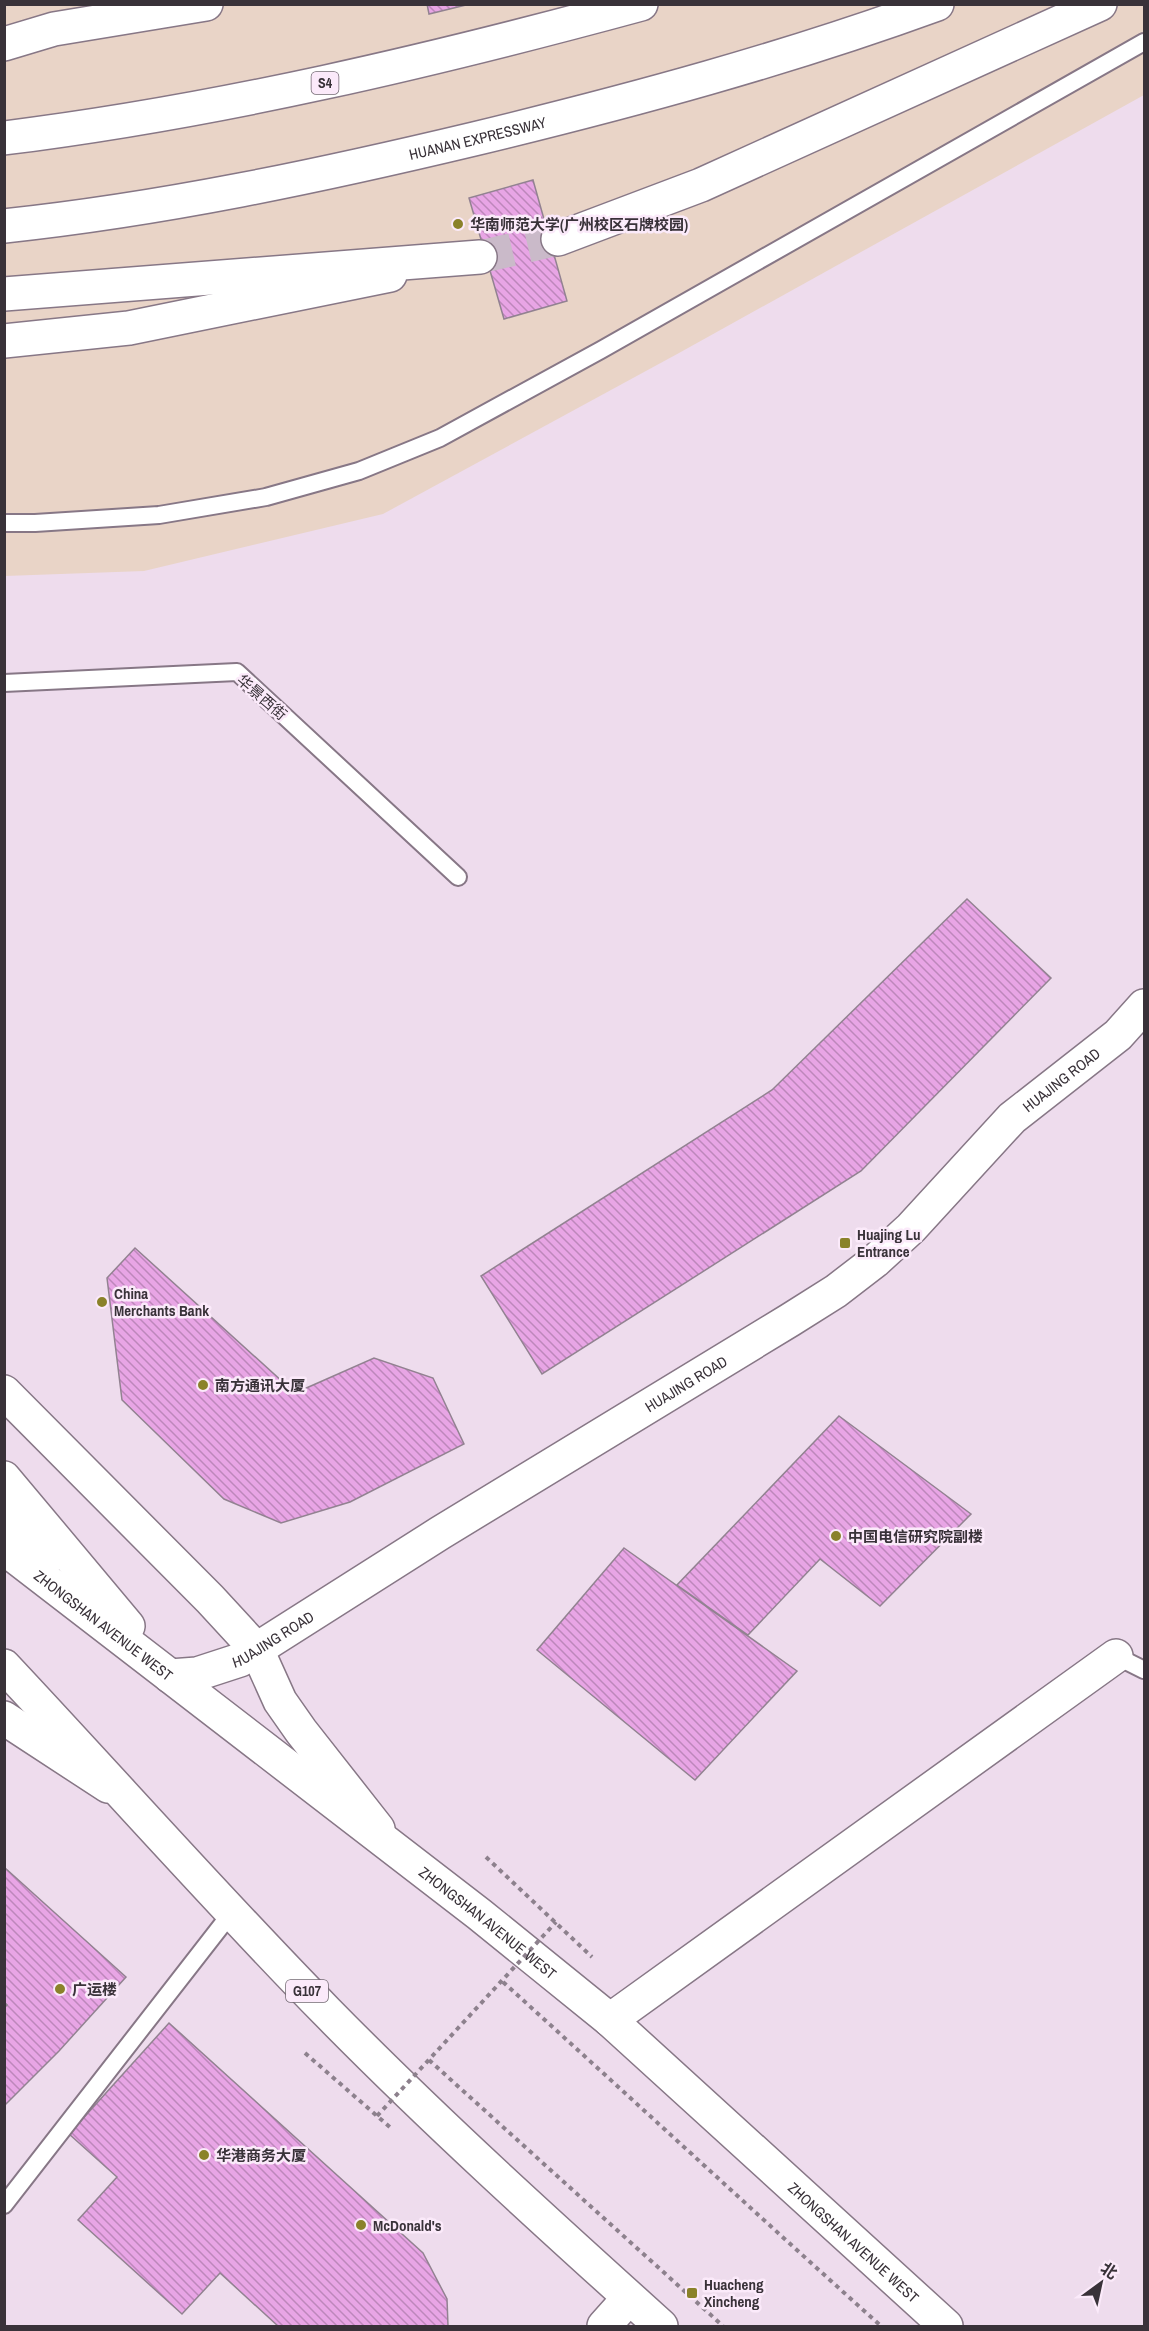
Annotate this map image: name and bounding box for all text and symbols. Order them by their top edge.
road number: S4 [312,72,338,94]
street label: HUANAN EXPRESSWAY [407,111,549,164]
place label: 华南师范大学(广州校区石牌校园) [470,214,688,235]
marker: 华南师范大学(广州校区石牌校园) [451,217,465,231]
street label: 华景西街 [232,669,292,725]
street label: HUAJING ROAD [1018,1043,1104,1117]
place label: Huajing Lu Entrance [857,1224,921,1262]
marker: Huajing Lu Entrance [838,1236,852,1250]
place label: China Merchants Bank [114,1283,209,1321]
marker: China Merchants Bank [95,1295,109,1309]
street label: HUAJING ROAD [641,1350,731,1417]
place label: 南方通讯大厦 [215,1375,305,1396]
marker: 南方通讯大厦 [196,1378,210,1392]
place label: 中国电信研究院副楼 [848,1526,983,1547]
marker: 中国电信研究院副楼 [829,1529,843,1543]
street label: ZHONGSHAN AVENUE WEST [30,1565,178,1685]
street label: HUAJING ROAD [229,1605,318,1672]
street label: ZHONGSHAN AVENUE WEST [415,1861,562,1984]
place label: 广运楼 [72,1979,117,2000]
road number: G107 [286,1980,328,2002]
marker: 广运楼 [53,1982,67,1996]
place label: 华港商务大厦 [216,2145,306,2166]
marker: 华港商务大厦 [197,2148,211,2162]
street label: ZHONGSHAN AVENUE WEST [784,2177,924,2307]
place label: McDonald's [373,2215,442,2236]
marker: McDonald's [354,2218,368,2232]
north arrow [1071,2253,1131,2313]
text: 北 [1096,2257,1122,2284]
place label: Huacheng Xincheng [704,2274,764,2312]
marker: Huacheng Xincheng [685,2286,699,2300]

